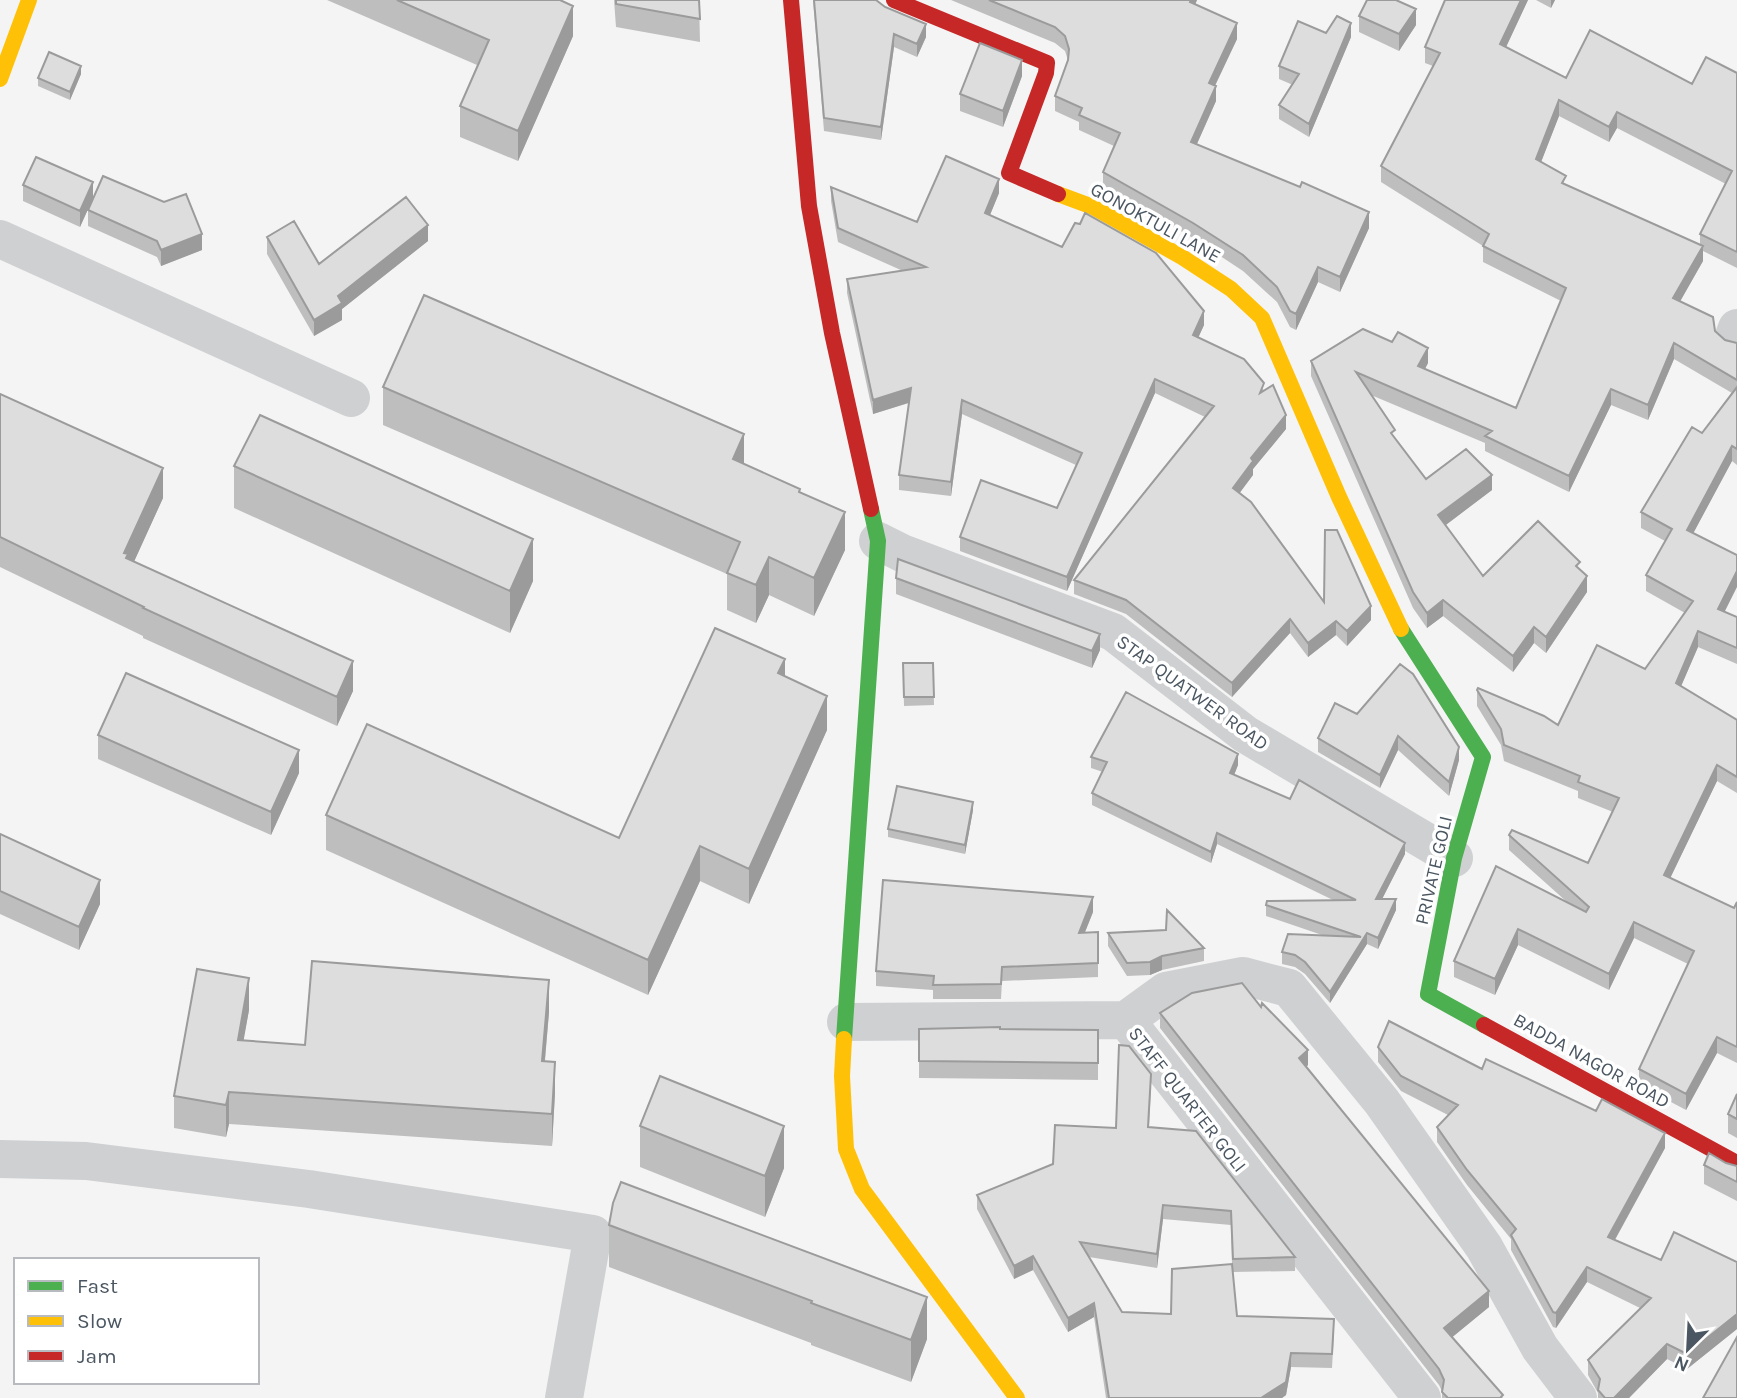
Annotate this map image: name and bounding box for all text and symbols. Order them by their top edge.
street label: GONOKTULI LANE [1087,178,1224,268]
street label: STAP QUATWER ROAD [1112,630,1272,755]
street label: PRIVATE GOLI [1411,814,1457,927]
street label: BADDA NAGOR ROAD [1510,1009,1673,1113]
street label: STAFF QUARTER GOLI [1124,1023,1251,1176]
legend [14,1258,259,1384]
text: Fast [77,1274,118,1298]
text: Slow [77,1309,122,1333]
north arrow [1653,1314,1723,1384]
text: Jam [77,1344,117,1368]
text: N [1671,1351,1692,1376]

